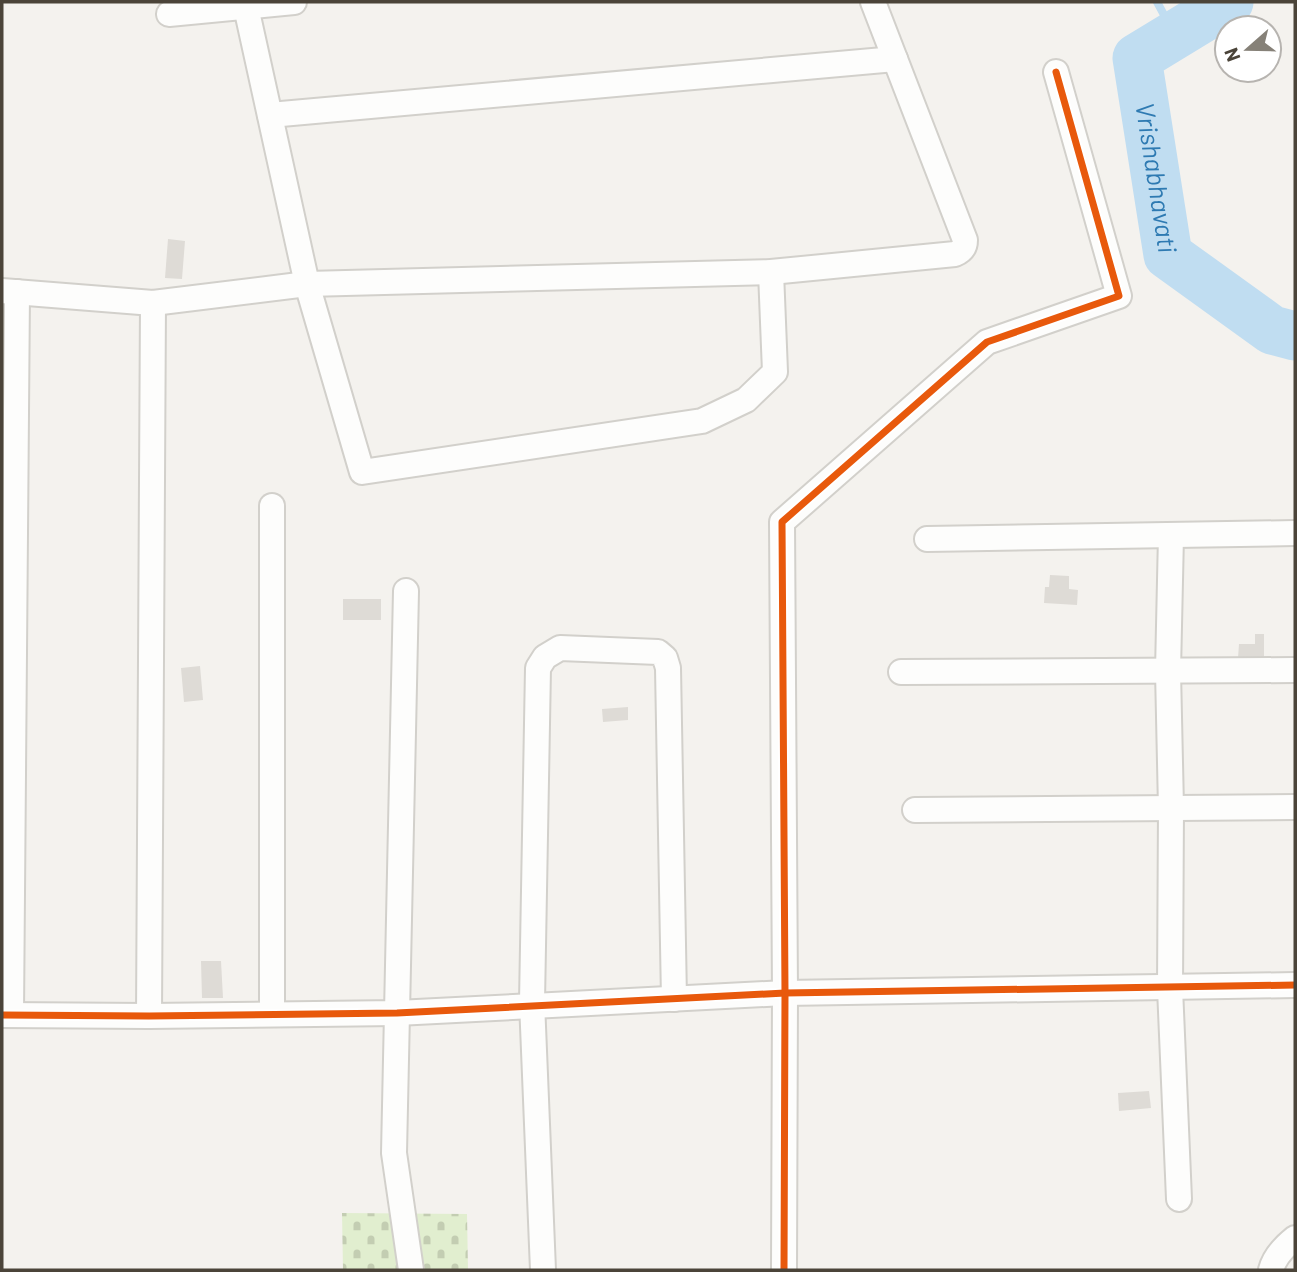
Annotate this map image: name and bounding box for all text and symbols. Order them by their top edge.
north arrow [1213,14,1283,84]
text: N [1219,45,1245,65]
water label: Vrishabhavati [1130,100,1185,255]

